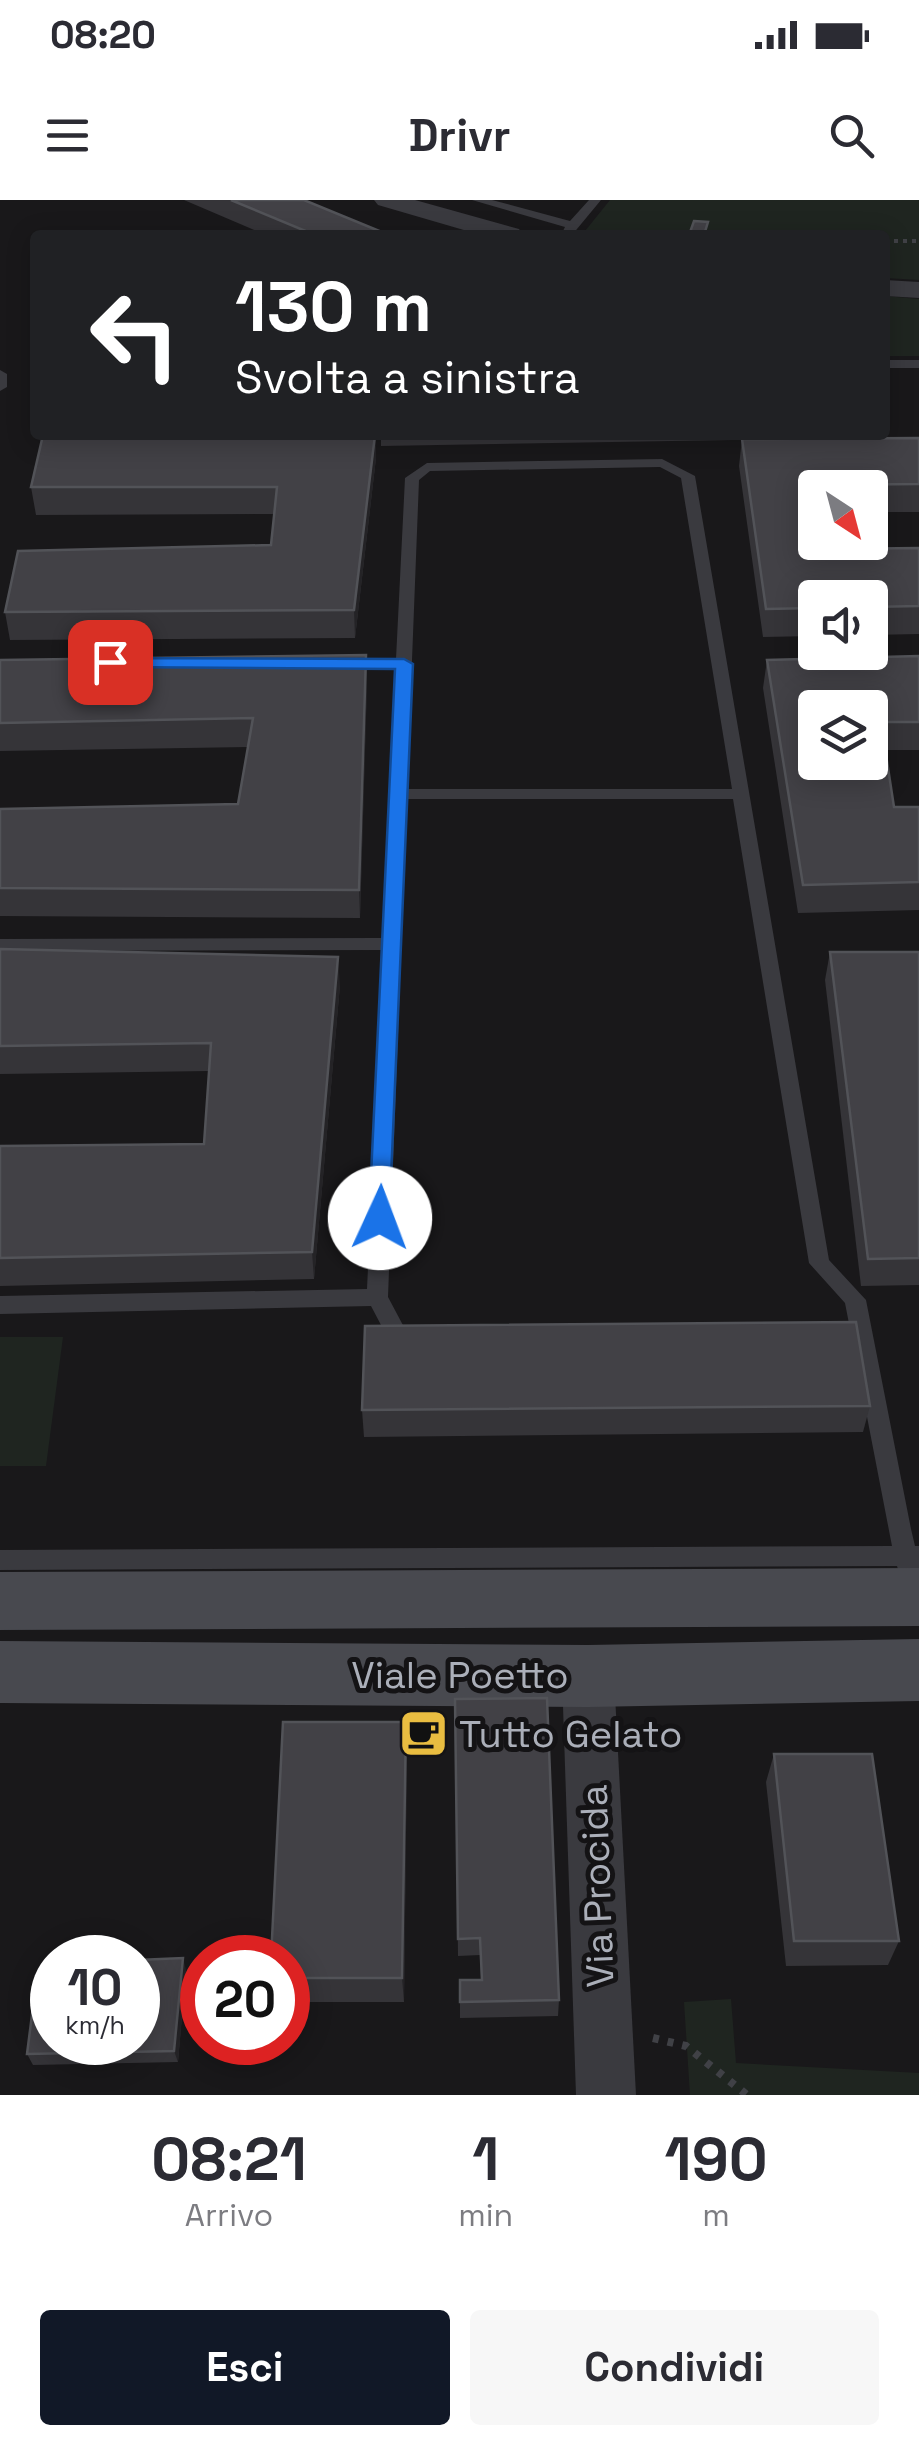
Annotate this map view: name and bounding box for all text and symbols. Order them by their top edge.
text: 08:20 [50,11,156,59]
text: Drivr [408,107,511,164]
icon: menu [40,108,95,163]
icon: search [824,108,879,163]
text: 130 m [235,262,432,351]
icon: left [70,270,200,400]
text: Svolta a sinistra [235,349,580,406]
north arrow [798,470,888,560]
map controls [798,470,888,780]
button: sound [798,580,888,670]
pin [68,620,153,705]
icon: arrive [83,635,138,690]
button: layers [798,690,888,780]
position arrow [328,1166,432,1270]
street label: Viale Poetto [351,1651,569,1699]
cafe icon: Tutto Gelato [398,1708,450,1760]
place label: Tutto Gelato [459,1710,682,1758]
street label: Via Procida [569,1784,625,1988]
speed limit sign: 20 [180,1935,310,2065]
text: 10 [68,1956,123,2020]
text: km/h [65,2009,125,2041]
text: 08:21 [151,2121,307,2198]
text: 1 [472,2121,499,2198]
text: 190 [665,2121,768,2198]
text: Arrivo [185,2195,273,2235]
text: min [458,2195,513,2235]
text: m [702,2195,730,2235]
button: Esci [40,2310,450,2425]
button: Condividi [470,2310,879,2425]

